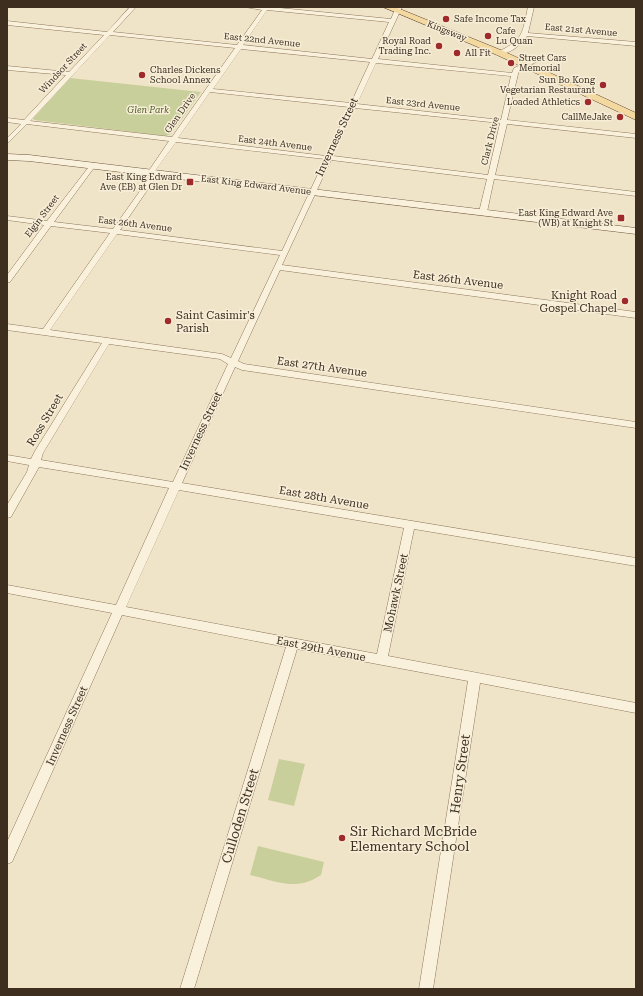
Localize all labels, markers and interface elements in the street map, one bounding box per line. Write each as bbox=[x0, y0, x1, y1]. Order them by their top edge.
marker: Safe Income Tax bbox=[441, 14, 451, 24]
place label: Safe Income Tax bbox=[454, 14, 527, 24]
street label: Kingsway bbox=[426, 19, 469, 44]
street label: East 21st Avenue bbox=[544, 22, 618, 38]
place label: Cafe Lu Quan bbox=[496, 26, 533, 46]
street label: East 22nd Avenue bbox=[223, 31, 301, 49]
marker: Cafe Lu Quan bbox=[483, 31, 493, 41]
place label: Royal Road Trading Inc. bbox=[378, 36, 431, 56]
street label: Windsor Street bbox=[37, 40, 89, 95]
marker: Royal Road Trading Inc. bbox=[434, 41, 444, 51]
marker: All Fit bbox=[452, 48, 462, 58]
place label: All Fit bbox=[465, 48, 492, 58]
place label: Street Cars Memorial bbox=[519, 53, 566, 73]
marker: Street Cars Memorial bbox=[506, 58, 516, 68]
place label: Charles Dickens School Annex bbox=[150, 65, 220, 85]
marker: Charles Dickens School Annex bbox=[137, 70, 147, 80]
place label: Sun Bo Kong Vegetarian Restaurant bbox=[500, 75, 596, 95]
marker: Sun Bo Kong Vegetarian Restaurant bbox=[598, 80, 608, 90]
street label: Glen Drive bbox=[163, 91, 197, 135]
street label: Inverness Street bbox=[313, 95, 361, 179]
street label: East 23rd Avenue bbox=[385, 95, 461, 113]
place label: Loaded Athletics bbox=[507, 97, 580, 107]
marker: Loaded Athletics bbox=[583, 97, 593, 107]
park label: Glen Park bbox=[127, 105, 169, 115]
place label: CallMeJake bbox=[561, 112, 612, 122]
marker: CallMeJake bbox=[615, 112, 625, 122]
street label: Clark Drive bbox=[479, 116, 501, 166]
street label: East 24th Avenue bbox=[237, 134, 313, 153]
place label: East King Edward Ave (EB) at Glen Dr bbox=[100, 172, 182, 192]
street label: East King Edward Avenue bbox=[200, 173, 312, 197]
marker: East King Edward Ave (EB) at Glen Dr bbox=[185, 177, 195, 187]
street label: Elgin Street bbox=[23, 192, 62, 239]
place label: East King Edward Ave (WB) at Knight St bbox=[518, 208, 614, 228]
marker: East King Edward Ave (WB) at Knight St bbox=[616, 213, 626, 223]
street label: East 26th Avenue bbox=[97, 215, 173, 234]
street label: East 26th Avenue bbox=[412, 268, 504, 292]
place label: Knight Road Gospel Chapel bbox=[540, 289, 618, 315]
marker: Knight Road Gospel Chapel bbox=[620, 296, 630, 306]
place label: Saint Casimir's Parish bbox=[176, 309, 255, 335]
marker: Saint Casimir's Parish bbox=[163, 316, 173, 326]
street label: East 27th Avenue bbox=[276, 354, 368, 380]
street label: Inverness Street bbox=[177, 389, 225, 473]
street label: Ross Street bbox=[24, 391, 66, 449]
street label: East 28th Avenue bbox=[278, 484, 370, 512]
street label: Mohawk Street bbox=[381, 552, 411, 634]
street label: East 29th Avenue bbox=[275, 634, 367, 664]
street label: Inverness Street bbox=[44, 684, 90, 768]
street label: Henry Street bbox=[447, 733, 473, 815]
street label: Culloden Street bbox=[219, 767, 262, 865]
place label: Sir Richard McBride Elementary School bbox=[350, 824, 477, 854]
marker: Sir Richard McBride Elementary School bbox=[337, 833, 347, 843]

